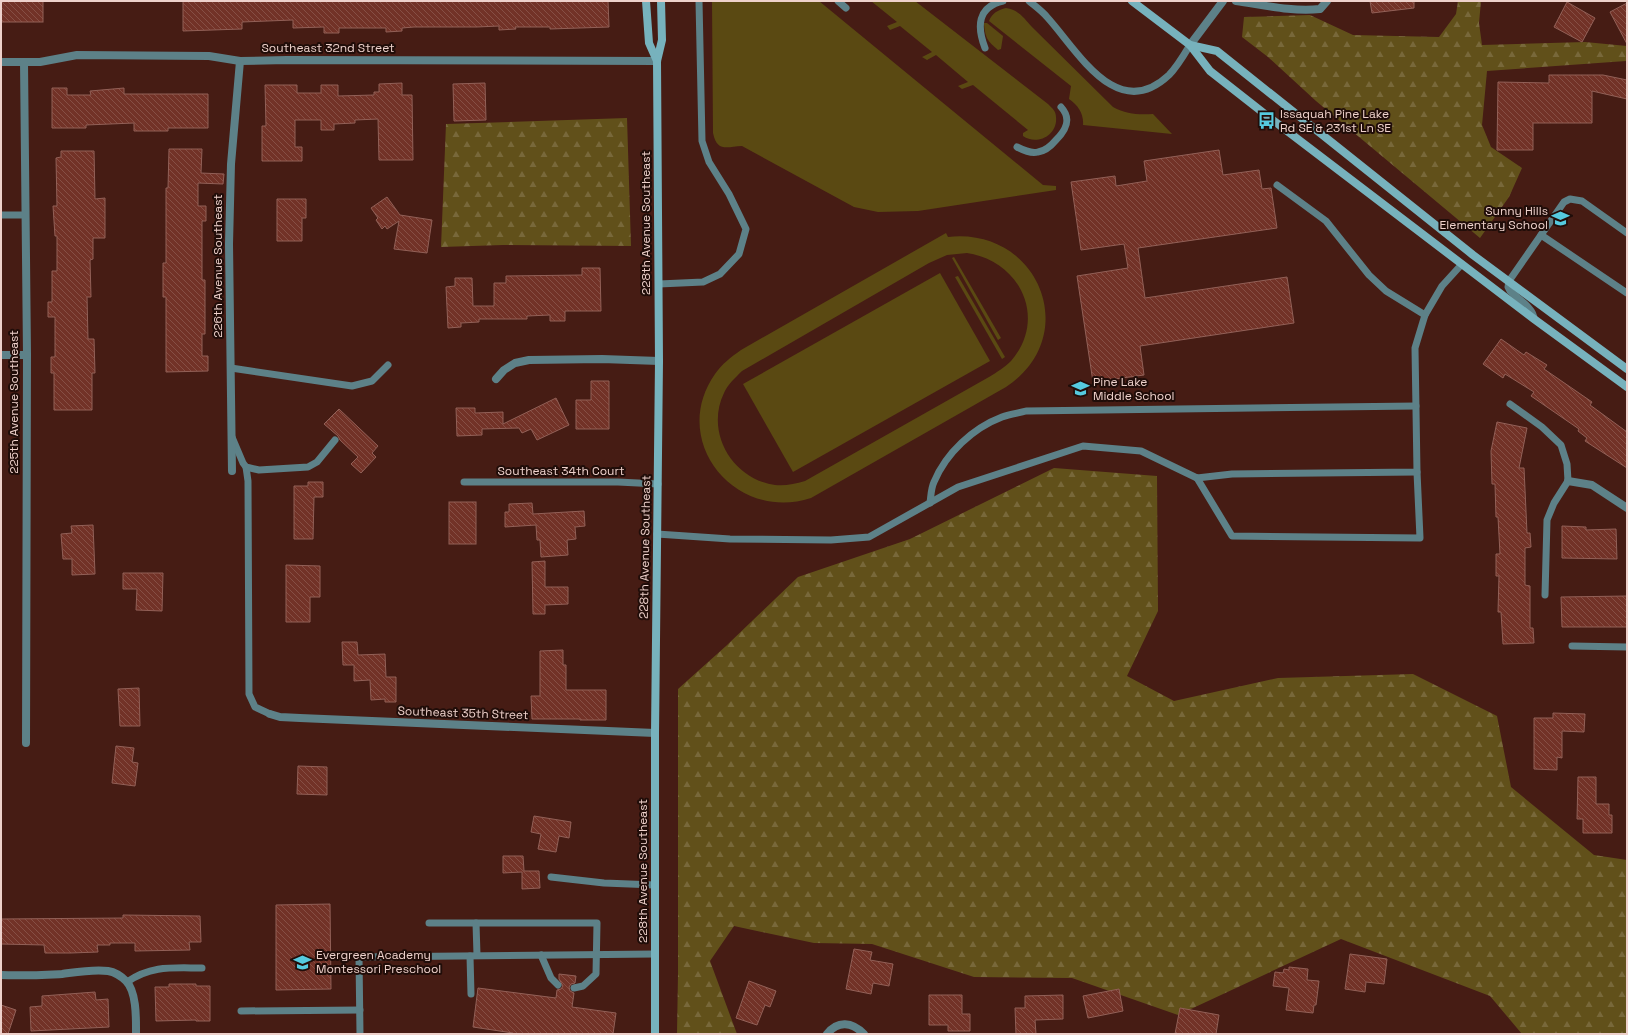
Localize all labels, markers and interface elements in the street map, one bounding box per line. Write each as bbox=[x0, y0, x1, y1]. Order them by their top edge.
street label: Southeast 32nd Street bbox=[261, 40, 395, 56]
place label: Issaquah Pine Lake Rd SE & 231st Ln SE bbox=[1280, 106, 1391, 136]
bus stop icon: Issaquah Pine Lake Rd SE & 231st Ln SE bbox=[1257, 111, 1277, 131]
street label: 228th Avenue Southeast bbox=[638, 151, 654, 295]
street label: 226th Avenue Southeast bbox=[210, 194, 226, 338]
place label: Sunny Hills Elementary School bbox=[1440, 203, 1548, 233]
school or university icon: Sunny Hills Elementary School bbox=[1551, 208, 1571, 228]
street label: 225th Avenue Southeast bbox=[6, 330, 22, 474]
place label: Pine Lake Middle School bbox=[1093, 374, 1175, 404]
school or university icon: Pine Lake Middle School bbox=[1070, 379, 1090, 399]
street label: Southeast 34th Court bbox=[498, 463, 624, 479]
street label: 228th Avenue Southeast bbox=[636, 475, 654, 619]
street label: Southeast 35th Street bbox=[397, 703, 529, 723]
street label: 228th Avenue Southeast bbox=[635, 799, 651, 943]
place label: Evergreen Academy Montessori Preschool bbox=[316, 947, 441, 977]
school or university icon: Evergreen Academy Montessori Preschool bbox=[293, 952, 313, 972]

